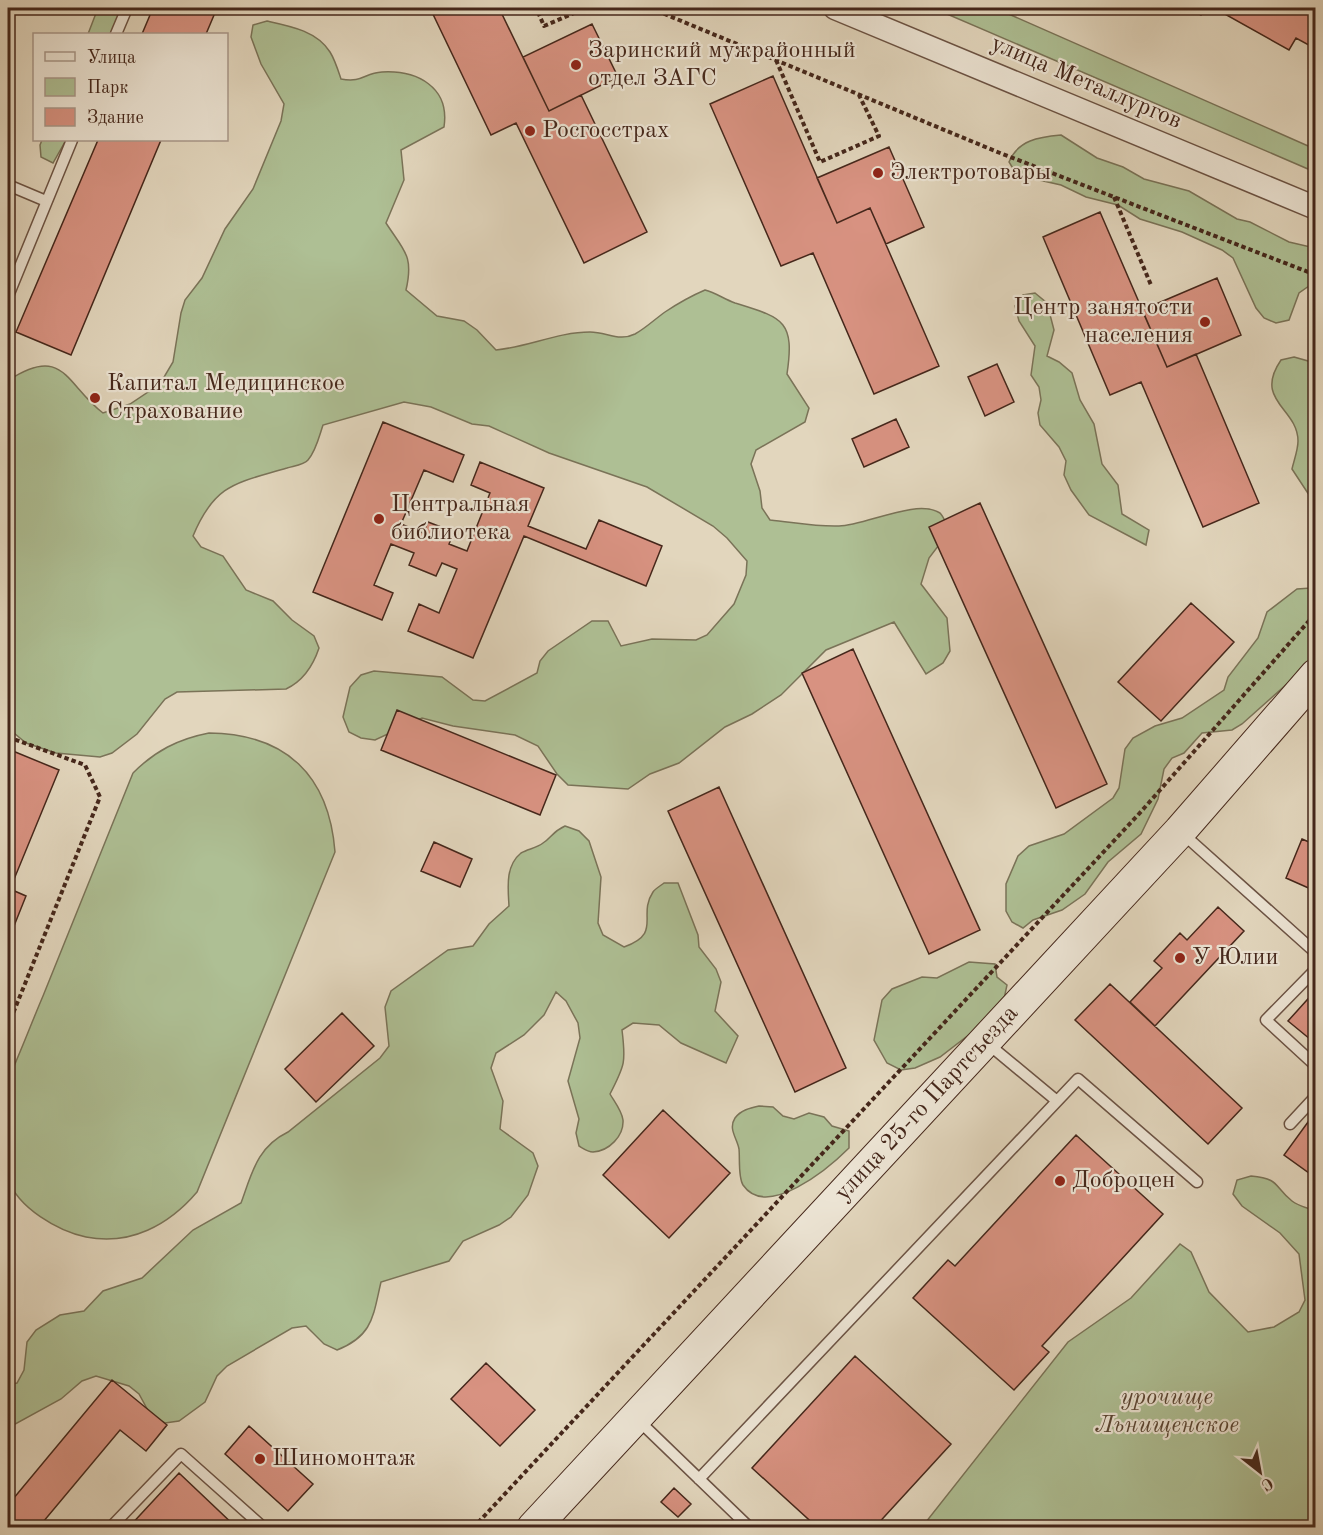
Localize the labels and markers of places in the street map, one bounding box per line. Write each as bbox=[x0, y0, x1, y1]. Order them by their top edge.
place label: Заринский мужрайонный отдел ЗАГС bbox=[588, 39, 856, 91]
marker: Заринский мужрайонный отдел ЗАГС bbox=[569, 58, 583, 72]
place label: Росгосстрах bbox=[542, 119, 670, 143]
marker: Росгосстрах bbox=[523, 124, 537, 138]
place label: Электротовары bbox=[890, 161, 1051, 185]
marker: Электротовары bbox=[871, 166, 885, 180]
place label: Центр занятости населения bbox=[1013, 296, 1193, 348]
marker: Центр занятости населения bbox=[1198, 315, 1212, 329]
place label: Капитал Медицинское Страхование bbox=[107, 372, 345, 424]
marker: Капитал Медицинское Страхование bbox=[88, 391, 102, 405]
place label: Центральная библиотека bbox=[391, 493, 530, 545]
marker: Центральная библиотека bbox=[372, 512, 386, 526]
place label: У Юлии bbox=[1192, 946, 1278, 970]
marker: У Юлии bbox=[1173, 951, 1187, 965]
place label: Доброцен bbox=[1072, 1169, 1175, 1193]
marker: Доброцен bbox=[1053, 1174, 1067, 1188]
place label: Шиномонтаж bbox=[272, 1447, 416, 1471]
marker: Шиномонтаж bbox=[253, 1452, 267, 1466]

